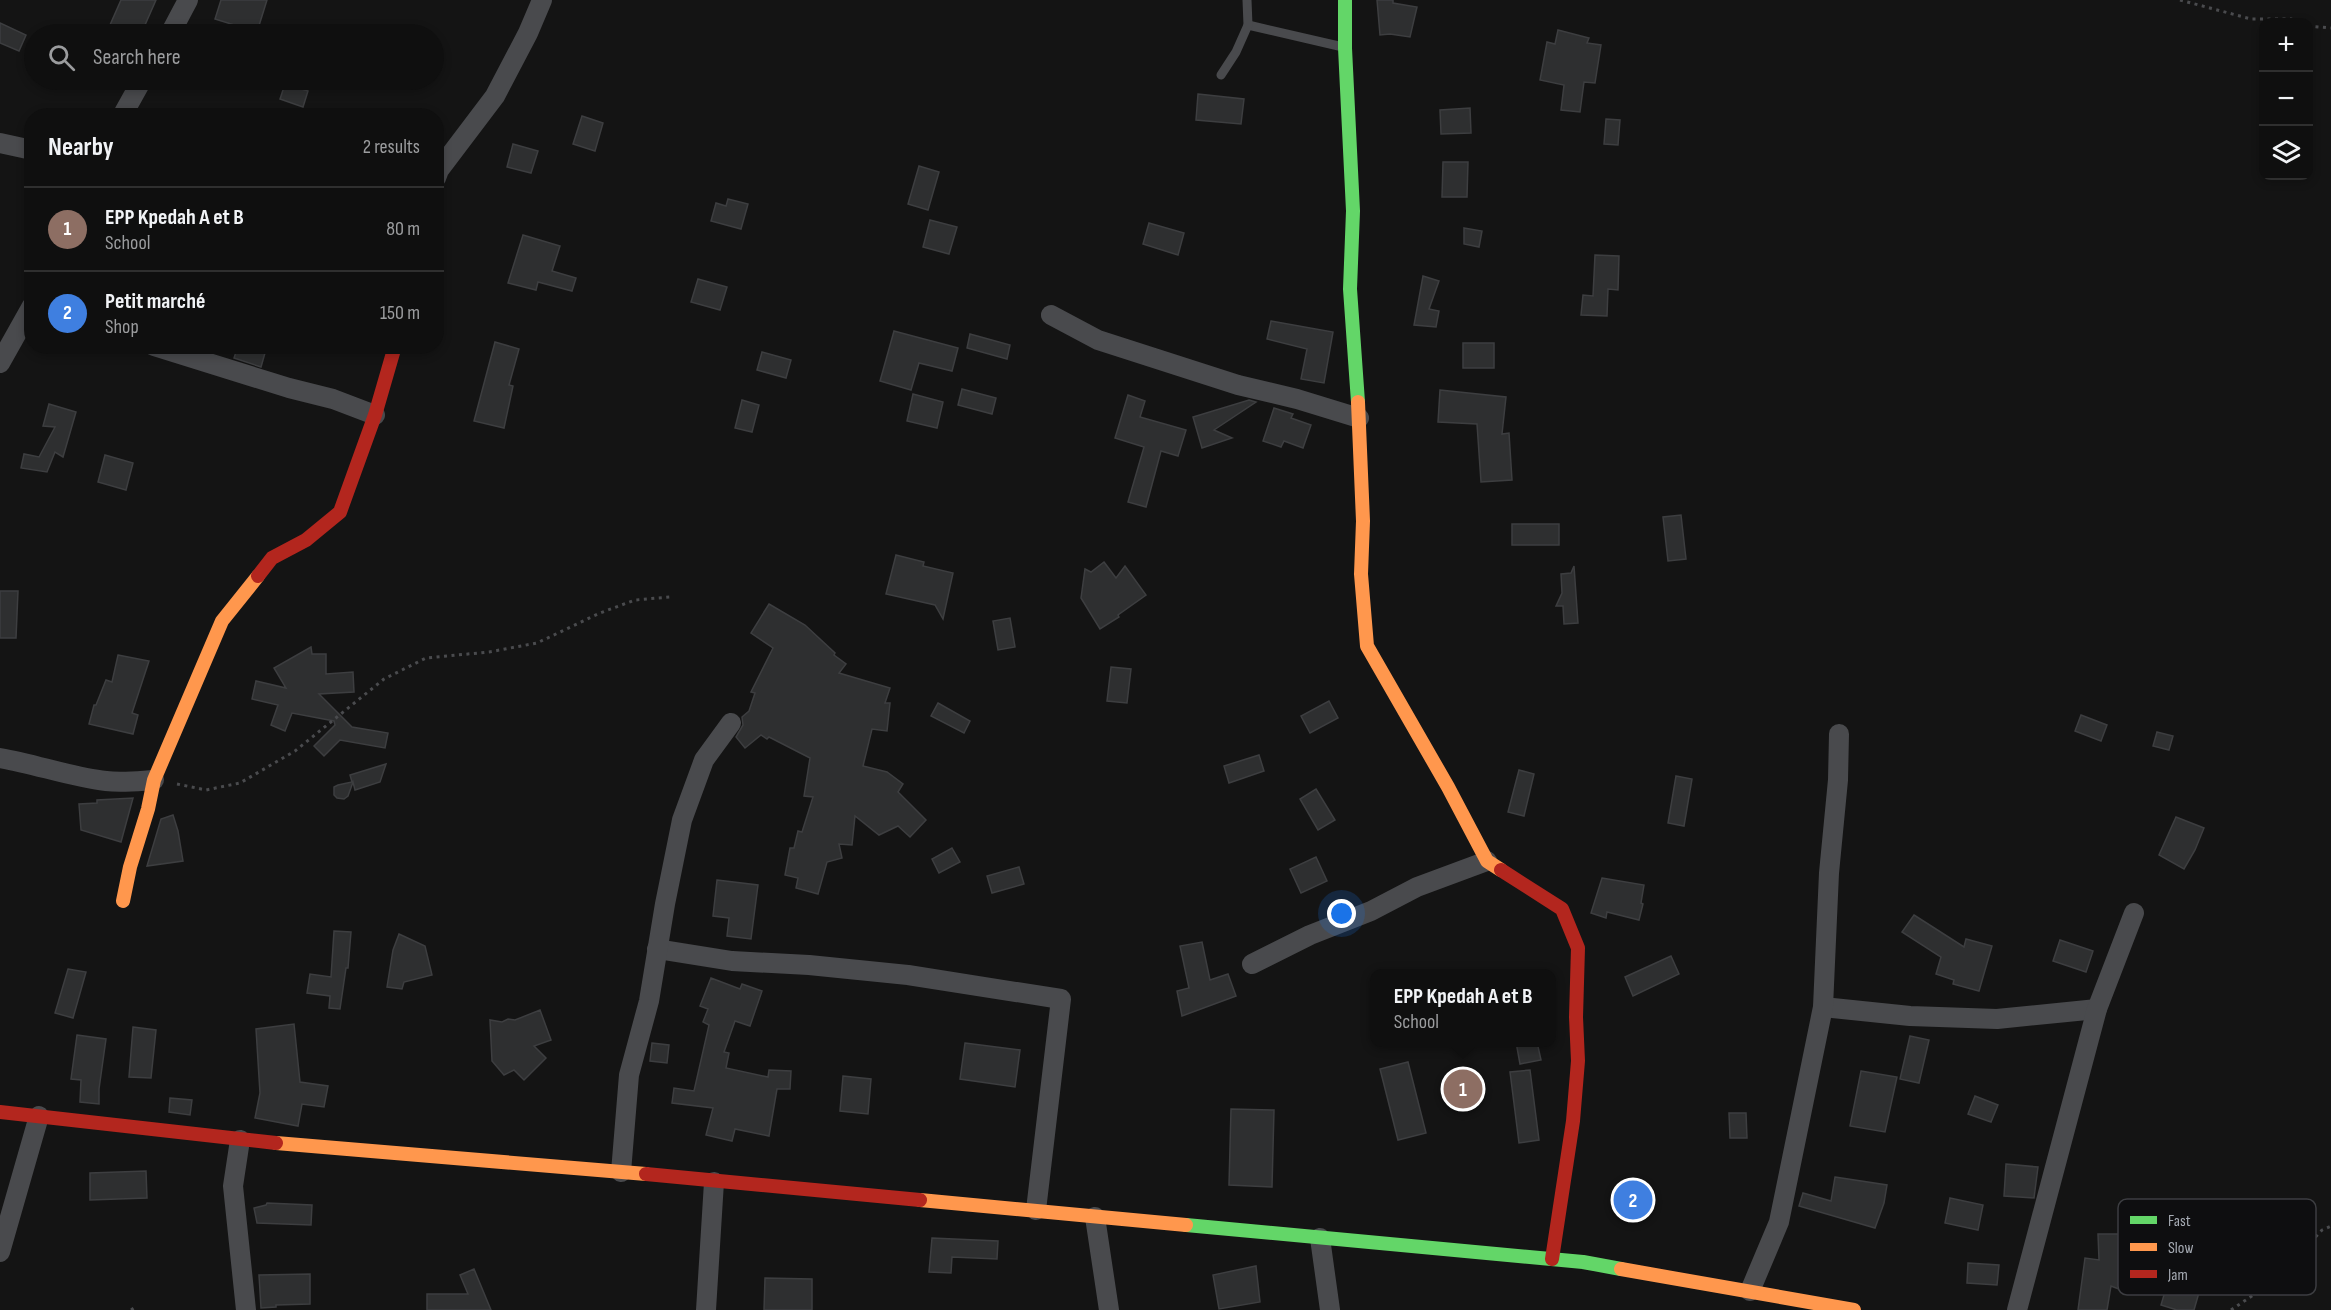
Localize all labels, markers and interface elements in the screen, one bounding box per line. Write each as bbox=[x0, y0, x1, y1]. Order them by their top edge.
map controls bbox=[2259, 18, 2313, 180]
button: + bbox=[2259, 18, 2313, 72]
search box bbox=[24, 24, 444, 90]
icon: search bbox=[45, 41, 78, 74]
text: Search here bbox=[93, 44, 180, 71]
button: − bbox=[2259, 72, 2313, 126]
button: layers bbox=[2259, 126, 2313, 180]
text: Nearby bbox=[48, 132, 114, 163]
text: 2 results bbox=[363, 135, 420, 159]
text: EPP Kpedah A et B bbox=[105, 204, 244, 231]
text: 1 bbox=[64, 217, 71, 241]
text: 80 m bbox=[386, 217, 420, 241]
text: School bbox=[105, 231, 150, 255]
text: Petit marché bbox=[105, 288, 205, 315]
text: 2 bbox=[63, 301, 72, 325]
text: 150 m bbox=[380, 301, 420, 325]
text: Shop bbox=[105, 315, 139, 339]
your location bbox=[1327, 899, 1356, 928]
popup bbox=[1370, 969, 1556, 1047]
text: EPP Kpedah A et B bbox=[1394, 983, 1532, 1010]
text: School bbox=[1394, 1010, 1439, 1034]
pin: 1 bbox=[1444, 1066, 1482, 1112]
pin: 2 bbox=[1614, 1178, 1652, 1222]
legend bbox=[2118, 1199, 2316, 1295]
text: Fast bbox=[2168, 1212, 2191, 1231]
text: Slow bbox=[2168, 1239, 2193, 1258]
text: Jam bbox=[2167, 1266, 2188, 1285]

